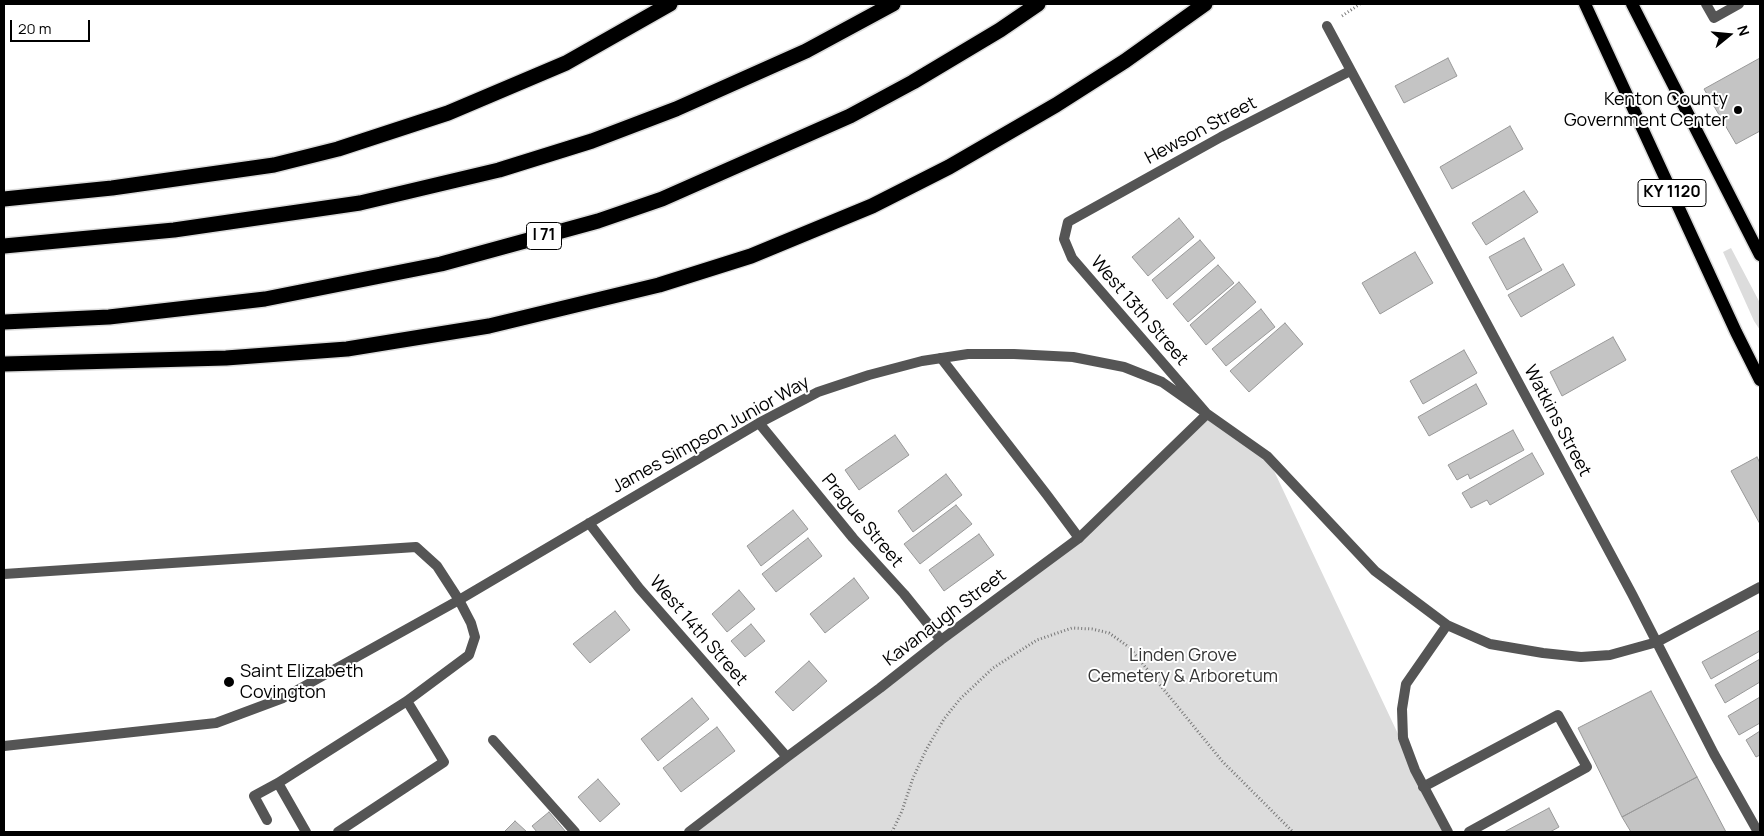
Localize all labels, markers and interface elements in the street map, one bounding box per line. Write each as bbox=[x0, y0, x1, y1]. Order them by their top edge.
scale bar bbox=[12, 10, 92, 42]
north arrow bbox=[1704, 10, 1754, 60]
text: 20 m bbox=[18, 18, 51, 39]
text: N bbox=[1733, 23, 1754, 38]
place label: Kenton County Government Center bbox=[1564, 89, 1728, 132]
street label: Hewson Street bbox=[1142, 93, 1260, 169]
marker: Kenton County Government Center bbox=[1732, 104, 1744, 116]
road number: KY 1120 bbox=[1638, 180, 1706, 207]
road number: I 71 bbox=[526, 222, 562, 250]
street label: West 13th Street bbox=[1086, 252, 1192, 370]
street label: Watkins Street bbox=[1519, 362, 1595, 480]
street label: James Simpson Junior Way bbox=[609, 372, 813, 498]
street label: Prague Street bbox=[817, 470, 907, 572]
street label: Kavanaugh Street bbox=[879, 565, 1011, 671]
street label: West 14th Street bbox=[644, 572, 752, 690]
park label: Linden Grove Cemetery & Arboretum bbox=[1088, 645, 1278, 688]
place label: Saint Elizabeth Covington bbox=[240, 661, 364, 704]
marker: Saint Elizabeth Covington bbox=[222, 675, 236, 689]

